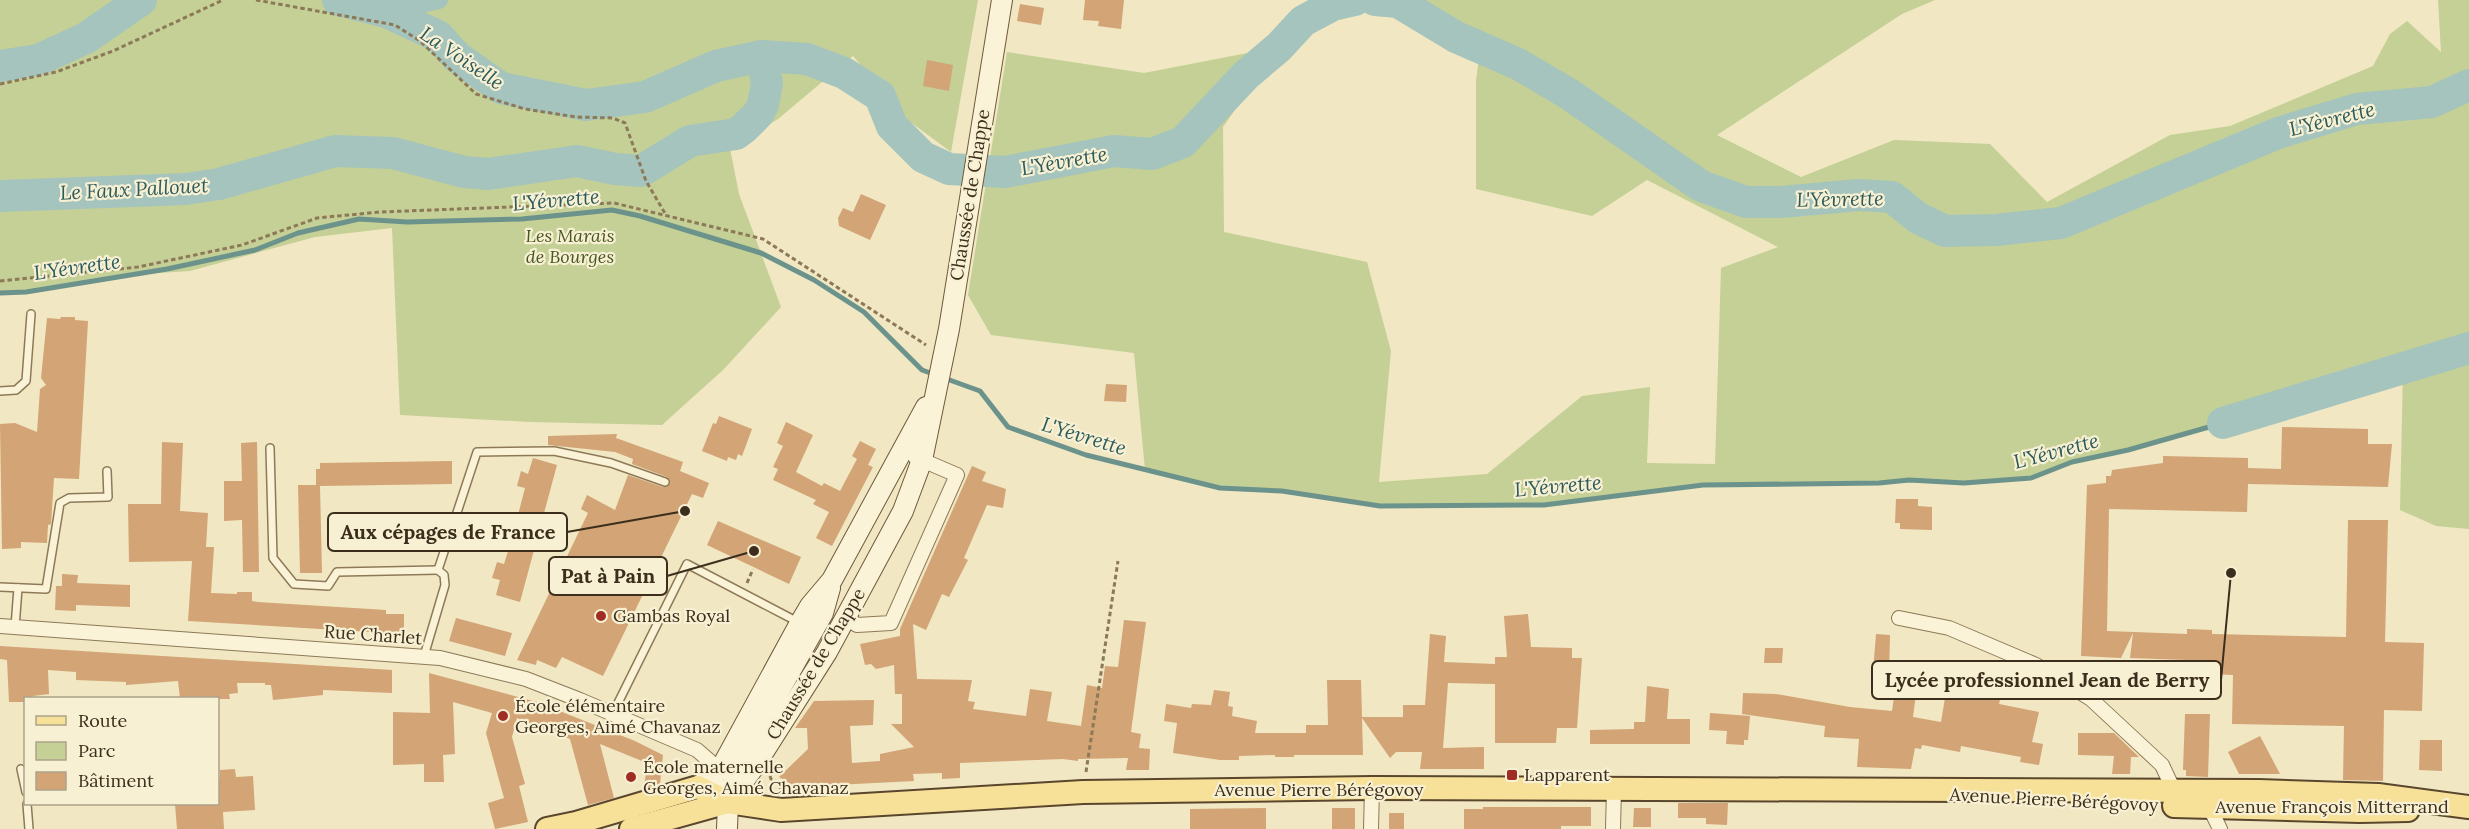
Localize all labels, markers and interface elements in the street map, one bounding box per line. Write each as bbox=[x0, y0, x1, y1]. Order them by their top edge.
water label: La Voiselle bbox=[416, 20, 509, 95]
water label: L'Yèvrette bbox=[2286, 96, 2377, 141]
street label: Chaussée de Chappe bbox=[945, 107, 994, 282]
water label: L'Yèvrette bbox=[1019, 141, 1109, 180]
water label: Le Faux Pallouet bbox=[59, 172, 209, 205]
water label: L'Yévrette bbox=[511, 183, 601, 216]
water label: L'Yèvrette bbox=[1796, 185, 1884, 212]
park label: Les Marais de Bourges bbox=[526, 224, 614, 268]
water label: L'Yévrette bbox=[32, 248, 122, 285]
water label: L'Yévrette bbox=[1039, 411, 1130, 460]
water label: L'Yévrette bbox=[2010, 427, 2101, 474]
water label: L'Yévrette bbox=[1513, 469, 1603, 502]
callout: Aux cépages de France bbox=[328, 513, 567, 551]
text: Aux cépages de France bbox=[341, 519, 556, 544]
callout: Pat à Pain bbox=[549, 557, 667, 595]
text: Pat à Pain bbox=[561, 563, 656, 588]
street label: Chaussée de Chappe bbox=[761, 583, 870, 744]
place label: Gambas Royal bbox=[613, 604, 730, 627]
marker: Gambas Royal bbox=[594, 609, 608, 623]
street label: Rue Charlet bbox=[323, 620, 423, 649]
callout: Lycée professionnel Jean de Berry bbox=[1872, 661, 2221, 699]
text: Lycée professionnel Jean de Berry bbox=[1884, 667, 2210, 692]
place label: École élémentaire Georges, Aimé Chavanaz bbox=[515, 694, 721, 738]
legend bbox=[24, 697, 219, 805]
text: Route bbox=[78, 709, 127, 732]
marker: École élémentaire Georges, Aimé Chavanaz bbox=[496, 709, 510, 723]
text: Parc bbox=[78, 739, 115, 762]
place label: École maternelle Georges, Aimé Chavanaz bbox=[643, 755, 849, 799]
place label: Lapparent bbox=[1524, 763, 1610, 786]
marker: Lapparent bbox=[1505, 768, 1519, 782]
text: Bâtiment bbox=[78, 769, 154, 792]
marker: École maternelle Georges, Aimé Chavanaz bbox=[624, 770, 638, 784]
street label: Avenue Pierre Bérégovoy bbox=[1213, 778, 1424, 801]
street label: Avenue Pierre Bérégovoy bbox=[1948, 782, 2160, 816]
street label: Avenue François Mitterrand bbox=[2214, 795, 2449, 818]

